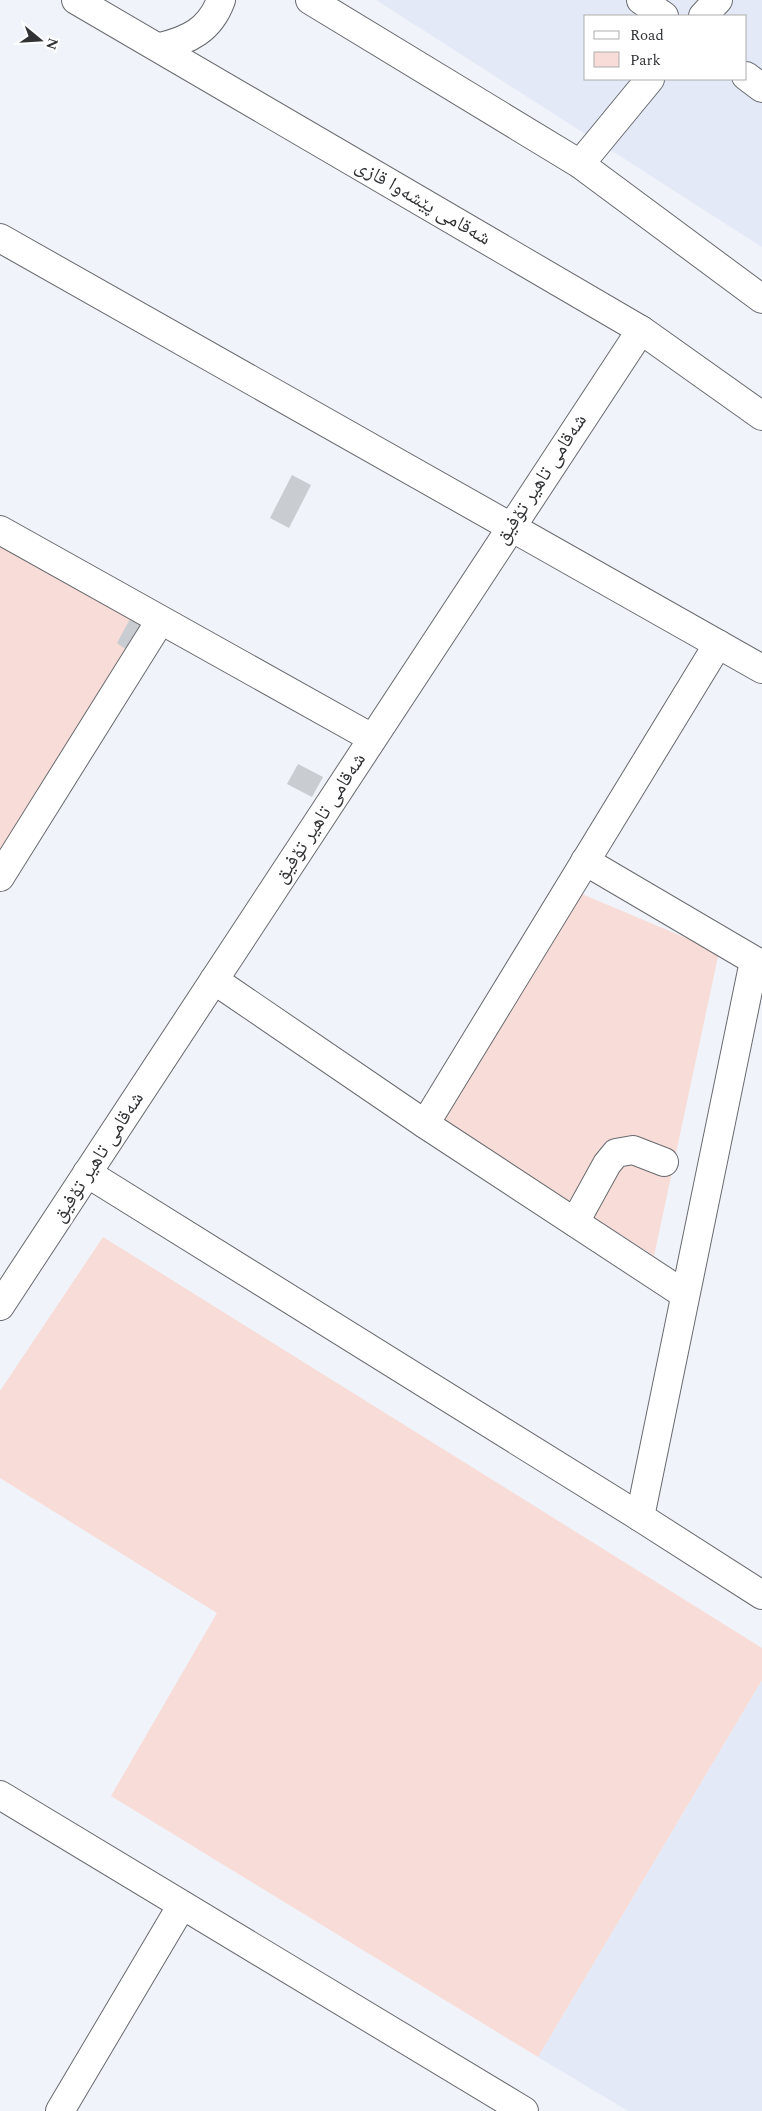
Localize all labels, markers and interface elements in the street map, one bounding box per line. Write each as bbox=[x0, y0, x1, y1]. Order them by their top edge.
north arrow bbox=[15, 15, 65, 65]
legend bbox=[584, 15, 747, 80]
text: Road bbox=[630, 24, 664, 47]
text: N bbox=[40, 35, 64, 53]
text: Park bbox=[630, 49, 661, 72]
street label: شەقامی پێشەوا قازی bbox=[349, 151, 497, 253]
street label: شەقامی تاهیر تۆفیق bbox=[487, 408, 595, 550]
street label: شەقامی تاهیر تۆفیق bbox=[266, 747, 374, 889]
street label: شەقامی تاهیر تۆفیق bbox=[44, 1086, 152, 1228]

